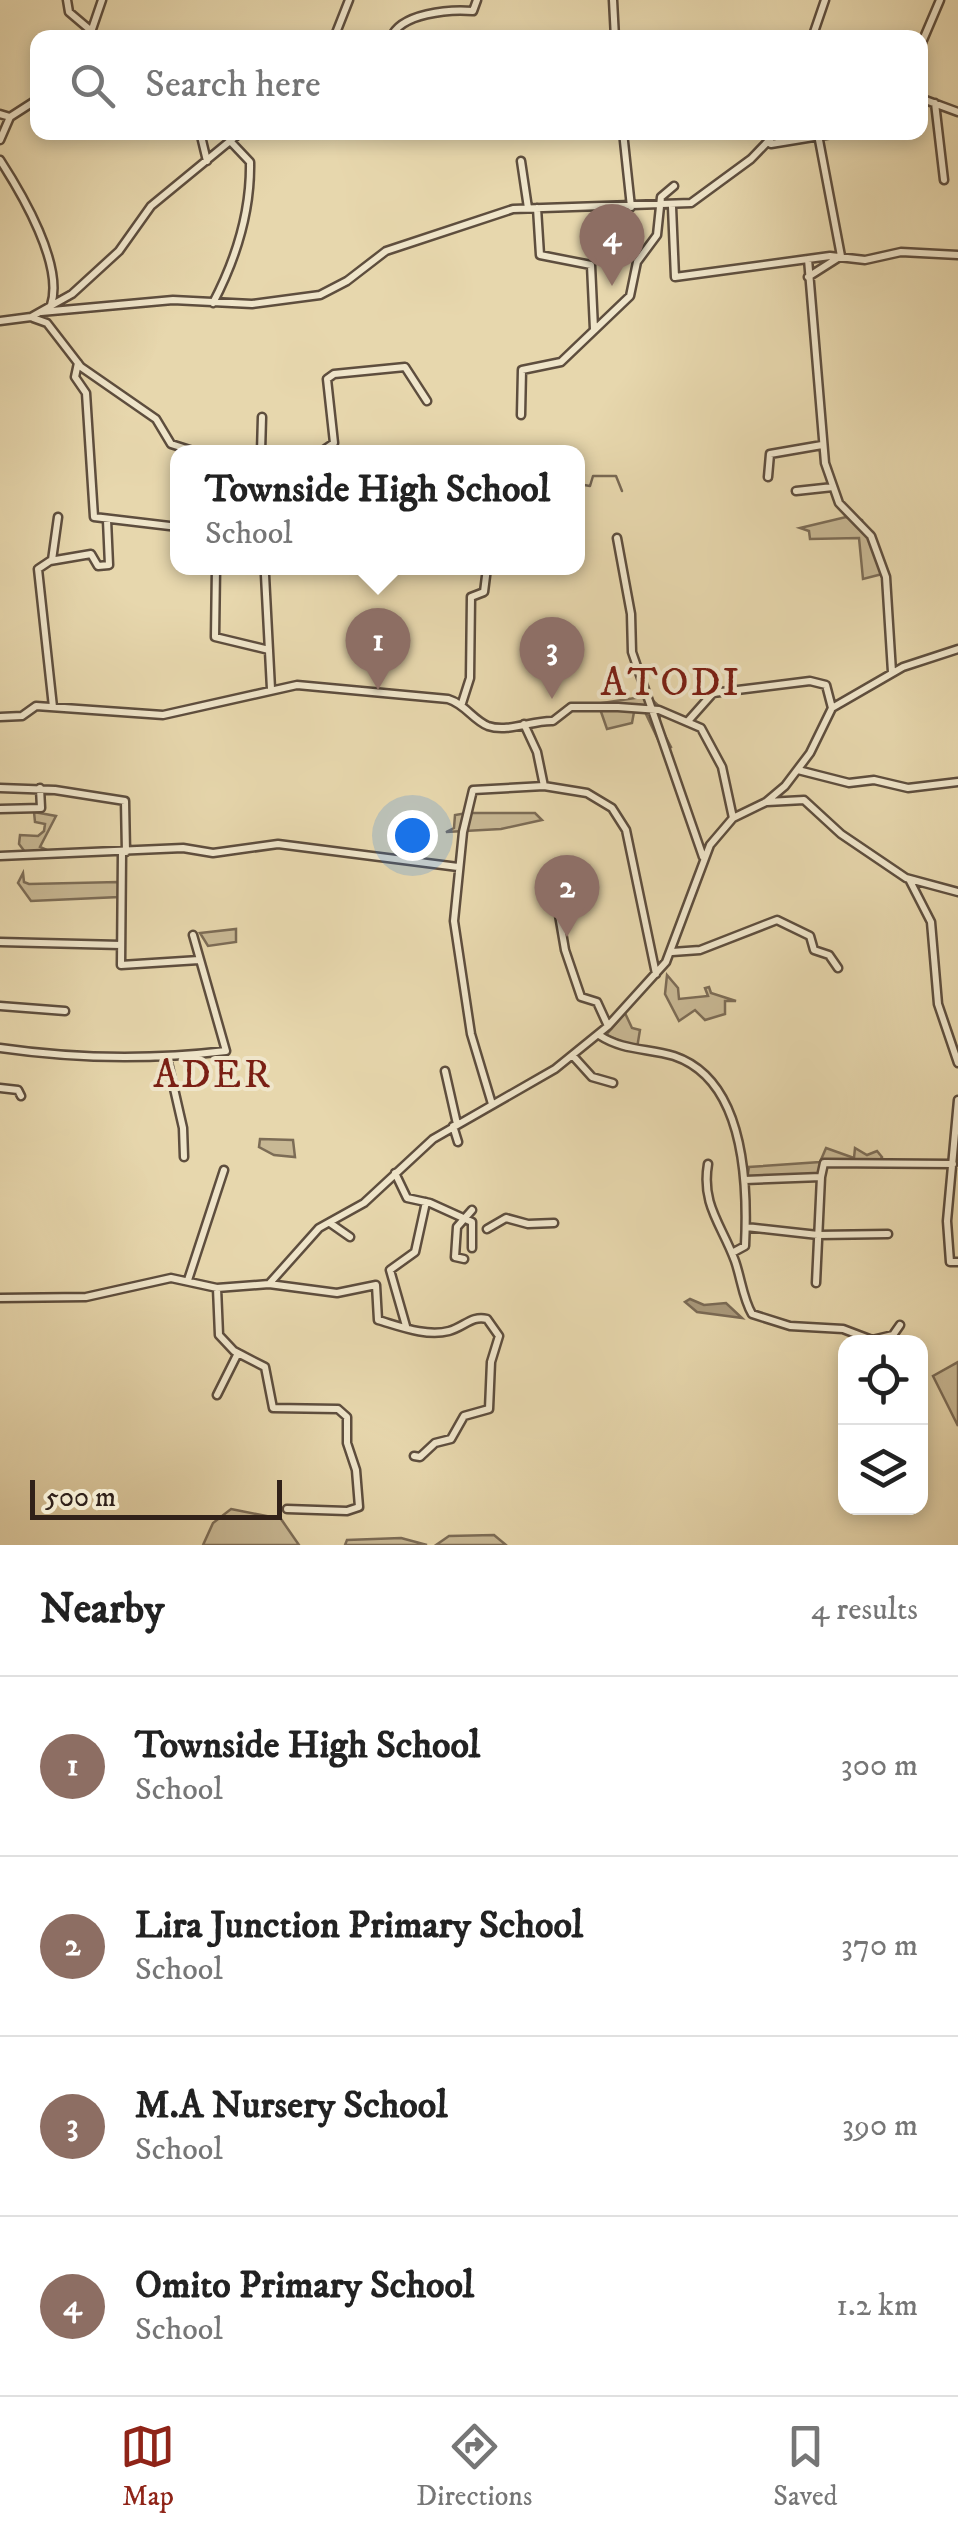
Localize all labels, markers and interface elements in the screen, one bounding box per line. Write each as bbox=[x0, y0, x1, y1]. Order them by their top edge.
search box bbox=[30, 30, 928, 140]
icon: search bbox=[65, 58, 120, 113]
text: Search here bbox=[145, 61, 321, 109]
pin: 4 bbox=[580, 204, 644, 286]
popup bbox=[170, 445, 585, 575]
text: Townside High School bbox=[205, 466, 550, 514]
text: School bbox=[205, 514, 293, 554]
pin: 1 bbox=[346, 608, 410, 690]
pin: 3 bbox=[520, 616, 584, 699]
district label: ATODI bbox=[601, 659, 741, 709]
your location bbox=[387, 810, 438, 861]
pin: 2 bbox=[534, 854, 600, 937]
district label: ADER bbox=[153, 1051, 273, 1101]
map controls bbox=[838, 1335, 928, 1515]
button: locate bbox=[838, 1335, 928, 1425]
button: layers bbox=[838, 1425, 928, 1515]
scale bar bbox=[30, 1475, 282, 1520]
text: 500 m bbox=[45, 1480, 116, 1515]
text: Nearby bbox=[40, 1584, 164, 1636]
text: 4 results bbox=[811, 1590, 918, 1630]
text: Townside High School bbox=[135, 1722, 480, 1770]
text: 1 bbox=[67, 1746, 78, 1786]
text: 300 m bbox=[841, 1746, 918, 1786]
text: School bbox=[135, 1770, 223, 1810]
text: Lira Junction Primary School bbox=[135, 1902, 583, 1950]
text: 2 bbox=[65, 1926, 80, 1966]
text: 370 m bbox=[841, 1926, 918, 1966]
text: School bbox=[135, 1950, 223, 1990]
text: M.A Nursery School bbox=[135, 2082, 448, 2130]
text: 3 bbox=[67, 2106, 78, 2146]
text: 390 m bbox=[842, 2106, 918, 2146]
text: School bbox=[135, 2130, 223, 2170]
text: Omito Primary School bbox=[135, 2262, 474, 2310]
text: 4 bbox=[63, 2286, 82, 2326]
text: 1.2 km bbox=[836, 2286, 918, 2326]
text: School bbox=[135, 2310, 223, 2350]
tab: Map bbox=[120, 2419, 175, 2514]
tab: Directions bbox=[416, 2419, 532, 2514]
tab: Saved bbox=[773, 2419, 838, 2514]

